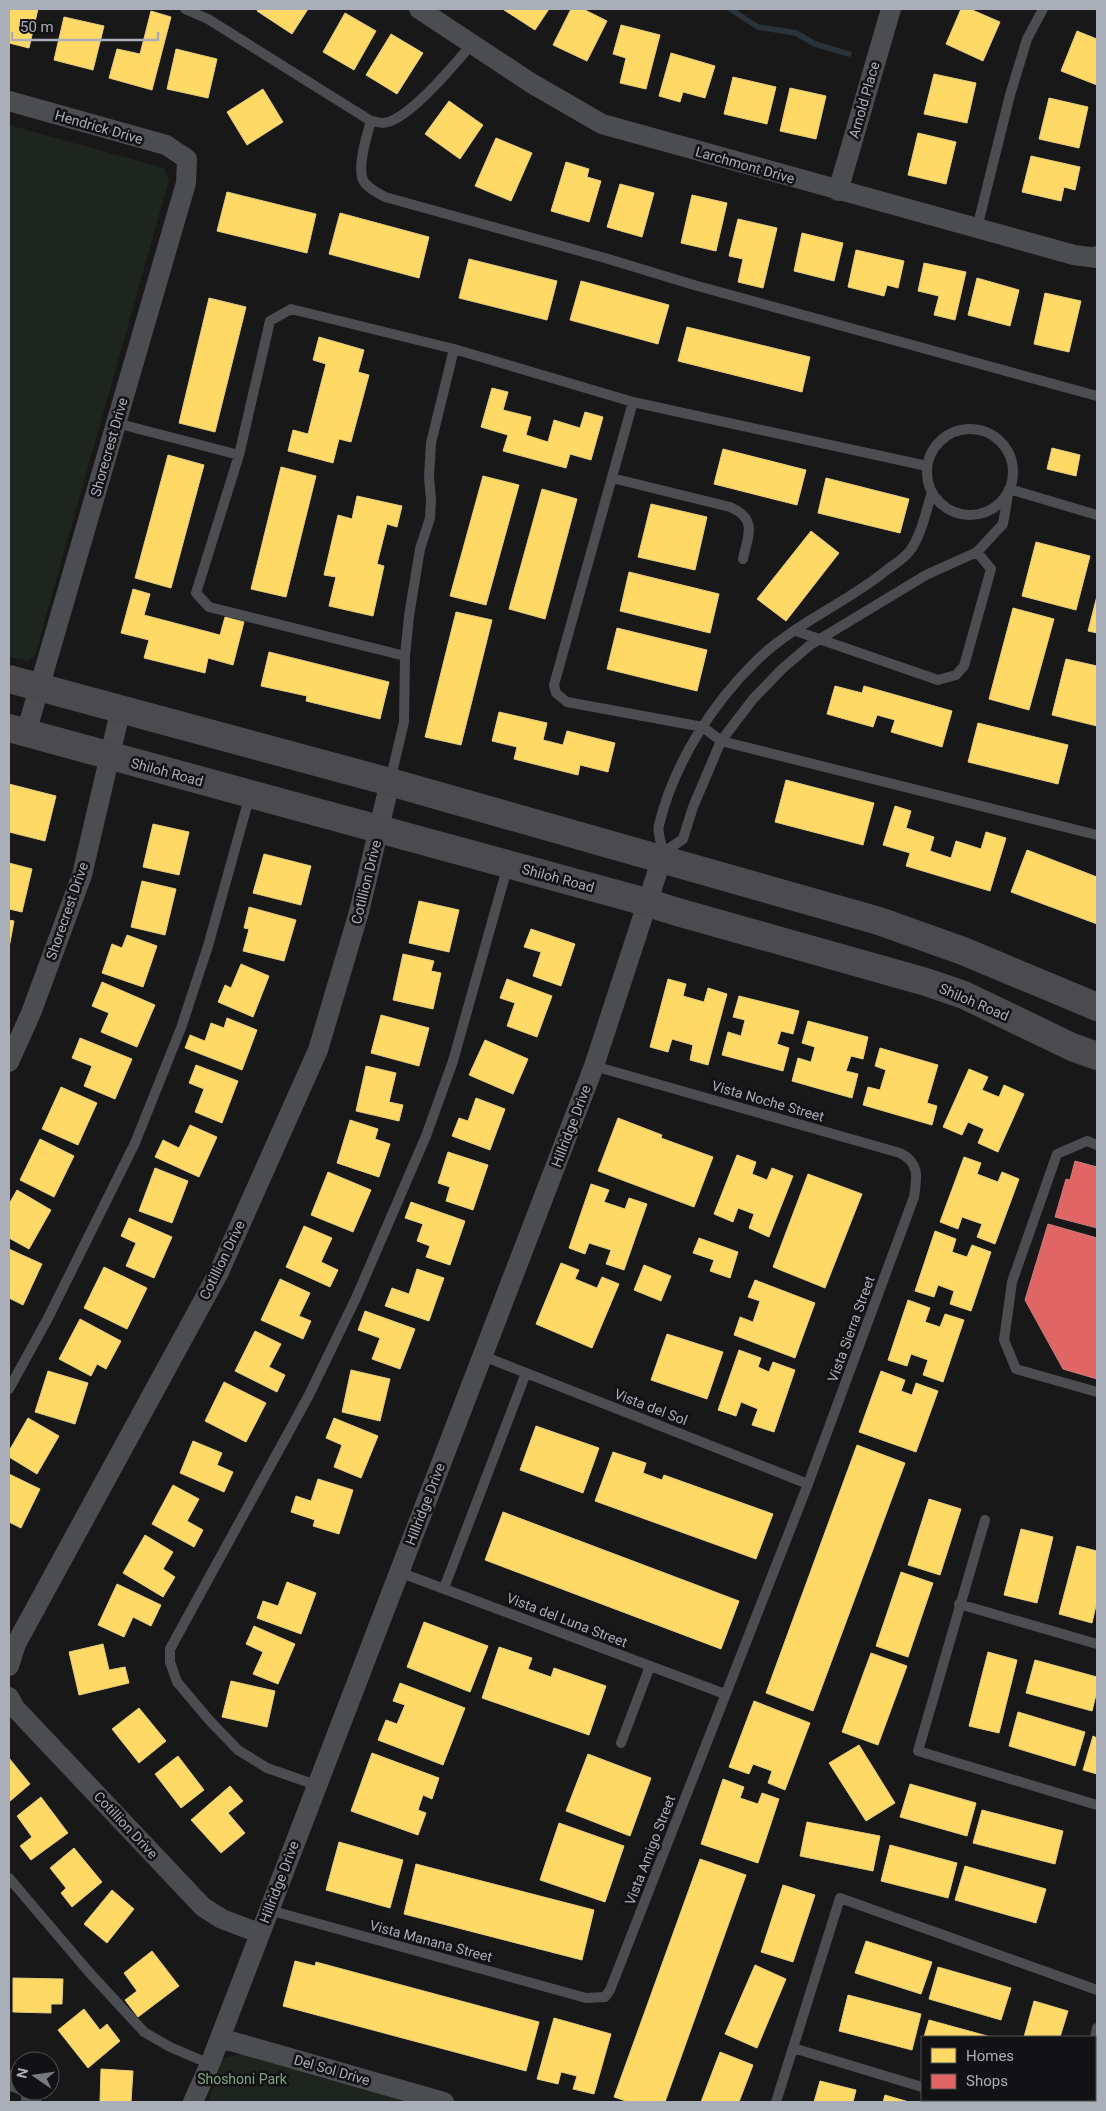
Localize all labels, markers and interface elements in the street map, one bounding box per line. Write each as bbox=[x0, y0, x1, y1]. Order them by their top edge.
scale bar bbox=[12, 10, 159, 42]
text: 50 m bbox=[20, 18, 54, 36]
street label: Arnold Place bbox=[845, 60, 883, 140]
street label: Hendrick Drive bbox=[53, 107, 145, 147]
street label: Larchmont Drive bbox=[694, 143, 796, 187]
street label: Shorecrest Drive bbox=[87, 396, 131, 498]
street label: Shiloh Road bbox=[129, 755, 205, 789]
street label: Cotillion Drive bbox=[348, 838, 384, 926]
street label: Shorecrest Drive bbox=[43, 860, 91, 962]
street label: Shiloh Road bbox=[520, 861, 596, 895]
street label: Shiloh Road bbox=[937, 980, 1011, 1024]
street label: Vista Noche Street bbox=[710, 1077, 826, 1125]
street label: Hillridge Drive bbox=[548, 1083, 594, 1169]
street label: Cotillion Drive bbox=[196, 1218, 248, 1302]
street label: Vista Sierra Street bbox=[824, 1273, 878, 1384]
street label: Vista del Sol bbox=[612, 1386, 690, 1428]
street label: Hillridge Drive bbox=[402, 1461, 448, 1547]
street label: Vista del Luna Street bbox=[504, 1590, 630, 1651]
street label: Cotillion Drive bbox=[91, 1788, 161, 1862]
street label: Vista Amigo Street bbox=[622, 1792, 678, 1907]
street label: Hillridge Drive bbox=[256, 1839, 302, 1925]
street label: Vista Manana Street bbox=[368, 1917, 494, 1965]
legend bbox=[921, 2036, 1096, 2101]
text: Homes bbox=[966, 2047, 1014, 2065]
north arrow bbox=[10, 2051, 60, 2101]
street label: Del Sol Drive bbox=[292, 2052, 372, 2088]
text: N bbox=[13, 2066, 31, 2080]
park label: Shoshoni Park bbox=[197, 2071, 288, 2087]
text: Shops bbox=[966, 2072, 1008, 2090]

